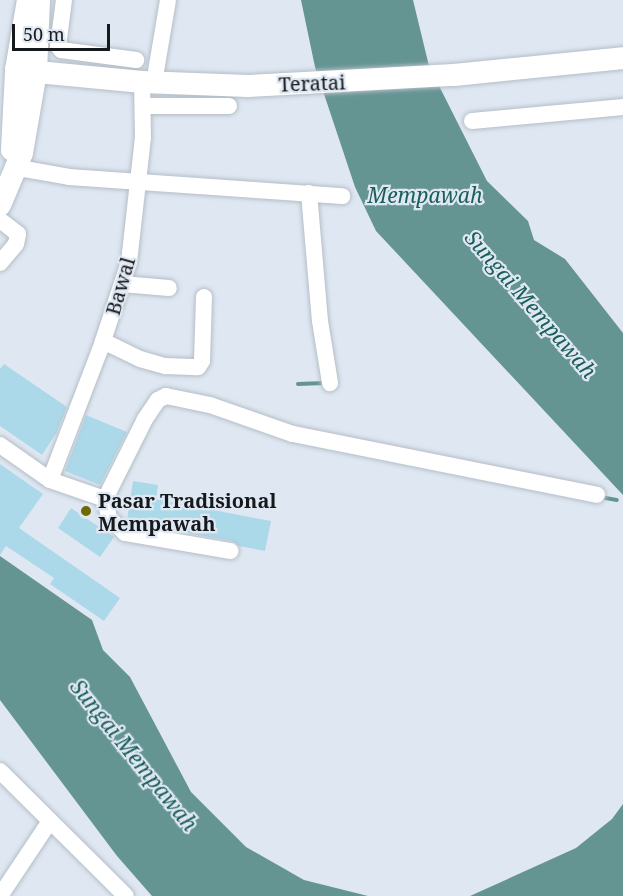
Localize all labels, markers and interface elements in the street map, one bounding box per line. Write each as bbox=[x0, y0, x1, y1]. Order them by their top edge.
scale bar bbox=[15, 12, 112, 50]
text: 50 m bbox=[23, 22, 65, 46]
street label: Teratai bbox=[278, 70, 346, 96]
water label: Mempawah bbox=[367, 182, 483, 208]
water label: Sungai Mempawah bbox=[460, 225, 602, 383]
street label: Bawal bbox=[100, 254, 140, 318]
place label: Pasar Tradisional Mempawah bbox=[98, 488, 276, 535]
marker: Pasar Tradisional Mempawah bbox=[79, 504, 93, 518]
water label: Sungai Mempawah bbox=[65, 674, 203, 836]

